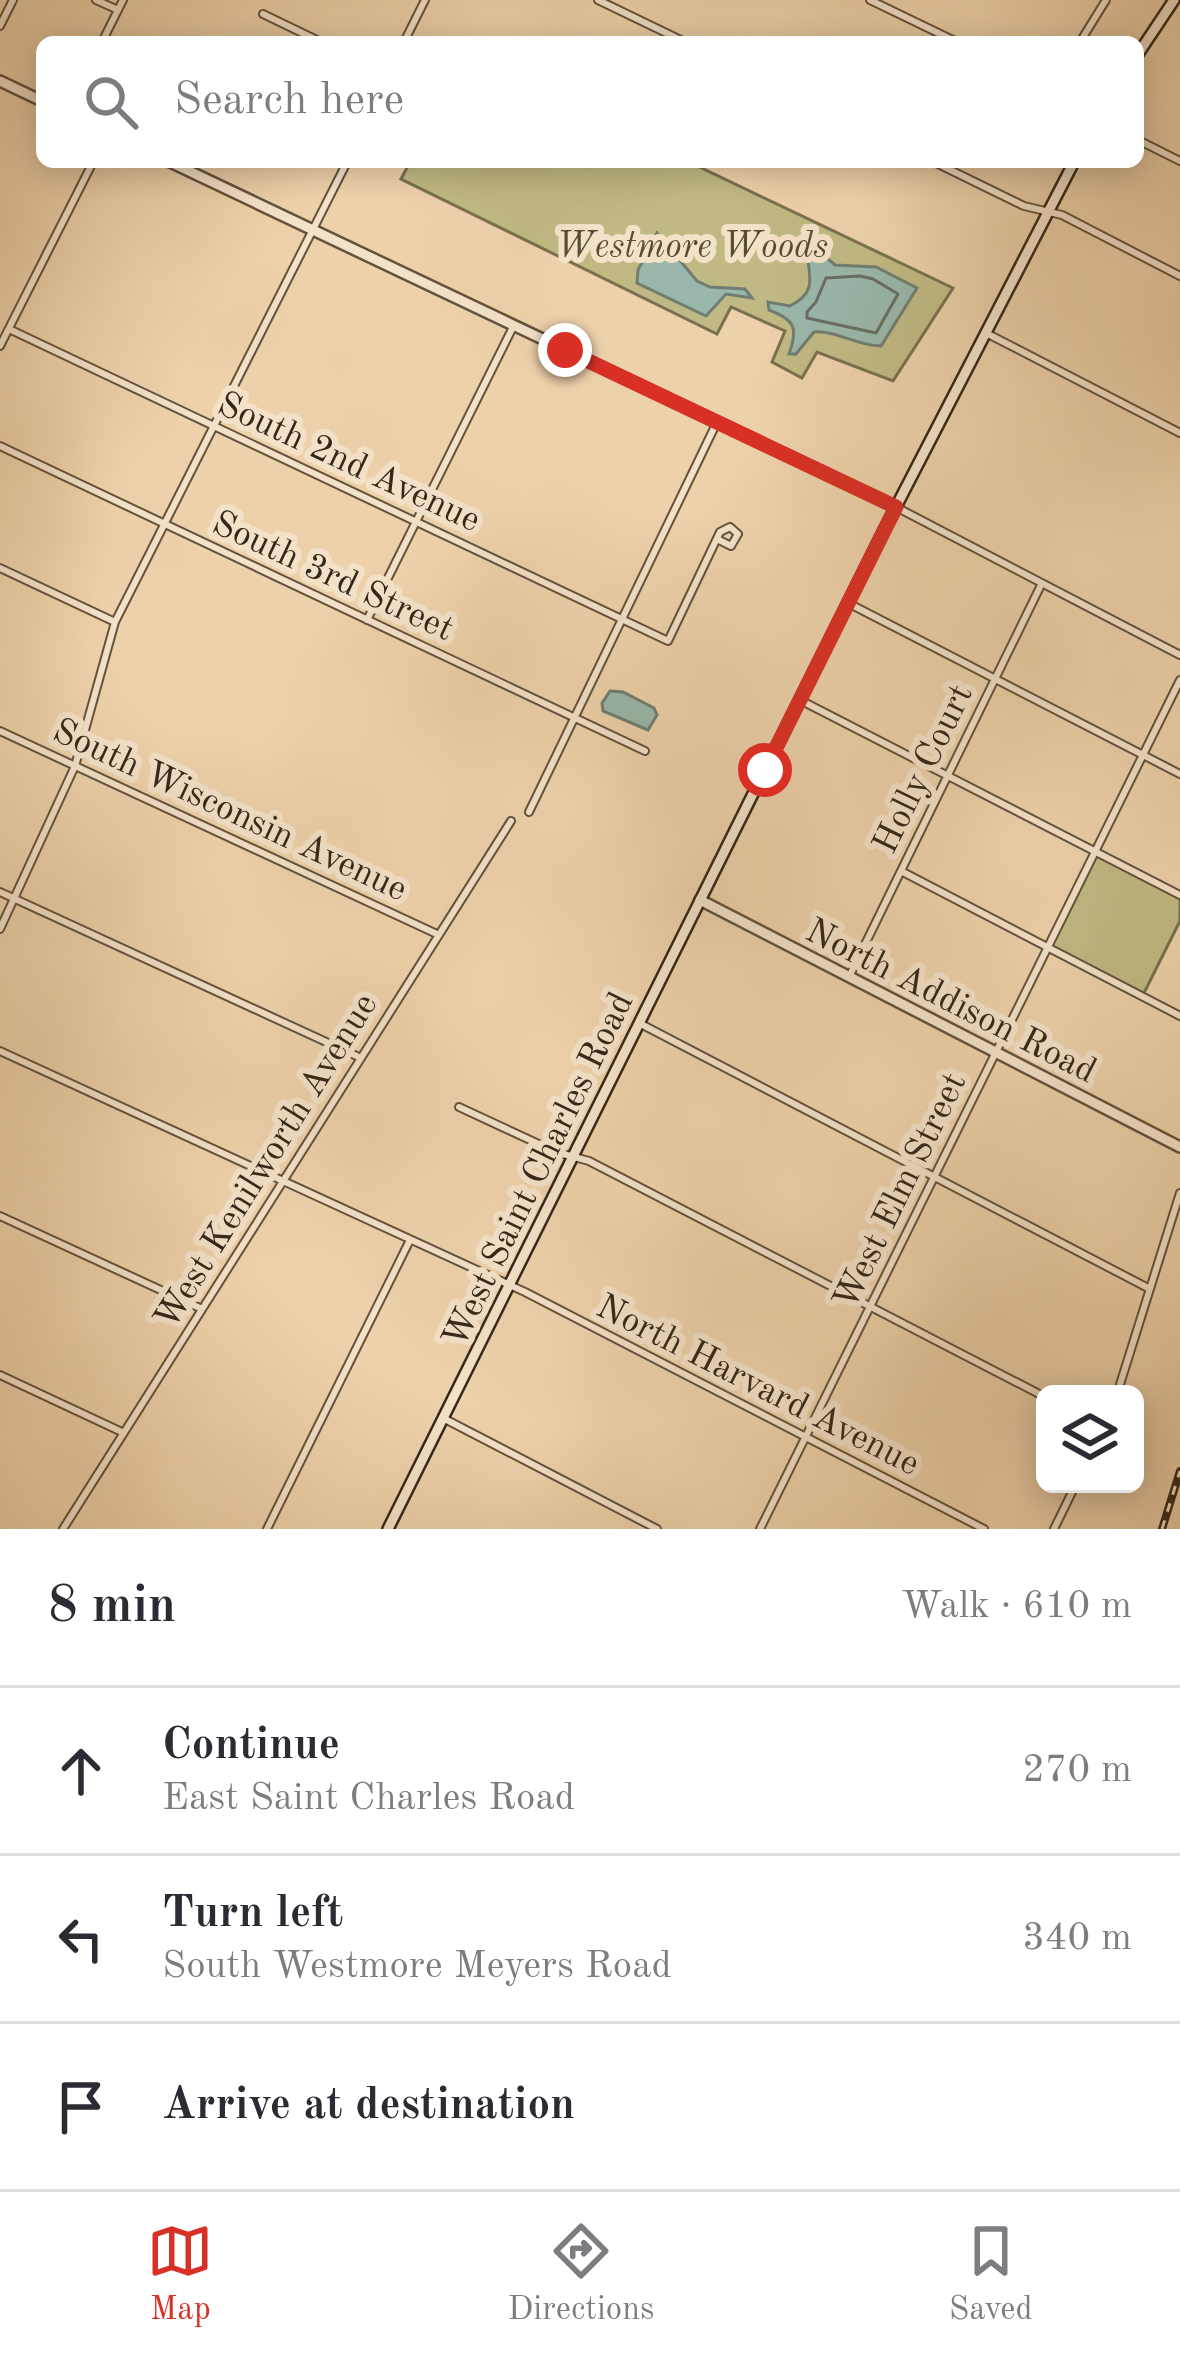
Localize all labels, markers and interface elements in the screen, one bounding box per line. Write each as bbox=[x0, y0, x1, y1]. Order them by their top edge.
search box bbox=[36, 36, 1144, 168]
icon: search bbox=[78, 69, 144, 135]
text: Search here bbox=[174, 79, 404, 124]
park label: Westmore Woods bbox=[556, 230, 828, 266]
route end bbox=[538, 323, 592, 377]
street label: South 2nd Avenue bbox=[211, 387, 485, 540]
street label: South 3rd Street bbox=[206, 506, 458, 649]
street label: Holly Court bbox=[868, 679, 981, 860]
street label: South Wisconsin Avenue bbox=[47, 714, 412, 910]
route start bbox=[738, 743, 792, 797]
street label: North Addison Road bbox=[799, 914, 1101, 1091]
street label: West Saint Charles Road bbox=[438, 987, 641, 1354]
street label: West Kenilworth Avenue bbox=[149, 988, 385, 1336]
street label: West Elm Street bbox=[829, 1068, 974, 1316]
street label: North Harvard Avenue bbox=[590, 1289, 924, 1484]
map controls bbox=[1036, 1385, 1144, 1493]
button: layers bbox=[1036, 1385, 1144, 1493]
text: 8 min bbox=[48, 1582, 176, 1633]
text: Walk · 610 m bbox=[901, 1587, 1132, 1626]
text: Continue bbox=[162, 1724, 340, 1769]
icon: ahead bbox=[48, 1738, 114, 1804]
text: 270 m bbox=[1022, 1751, 1132, 1790]
text: East Saint Charles Road bbox=[162, 1779, 575, 1818]
text: Turn left bbox=[162, 1892, 343, 1937]
icon: left bbox=[48, 1906, 114, 1972]
text: 340 m bbox=[1022, 1919, 1132, 1958]
text: South Westmore Meyers Road bbox=[162, 1947, 672, 1986]
icon: arrive bbox=[48, 2074, 114, 2140]
text: Arrive at destination bbox=[162, 2084, 575, 2129]
tab: Map bbox=[147, 2218, 213, 2331]
tab: Directions bbox=[508, 2218, 654, 2331]
tab: Saved bbox=[949, 2218, 1033, 2331]

